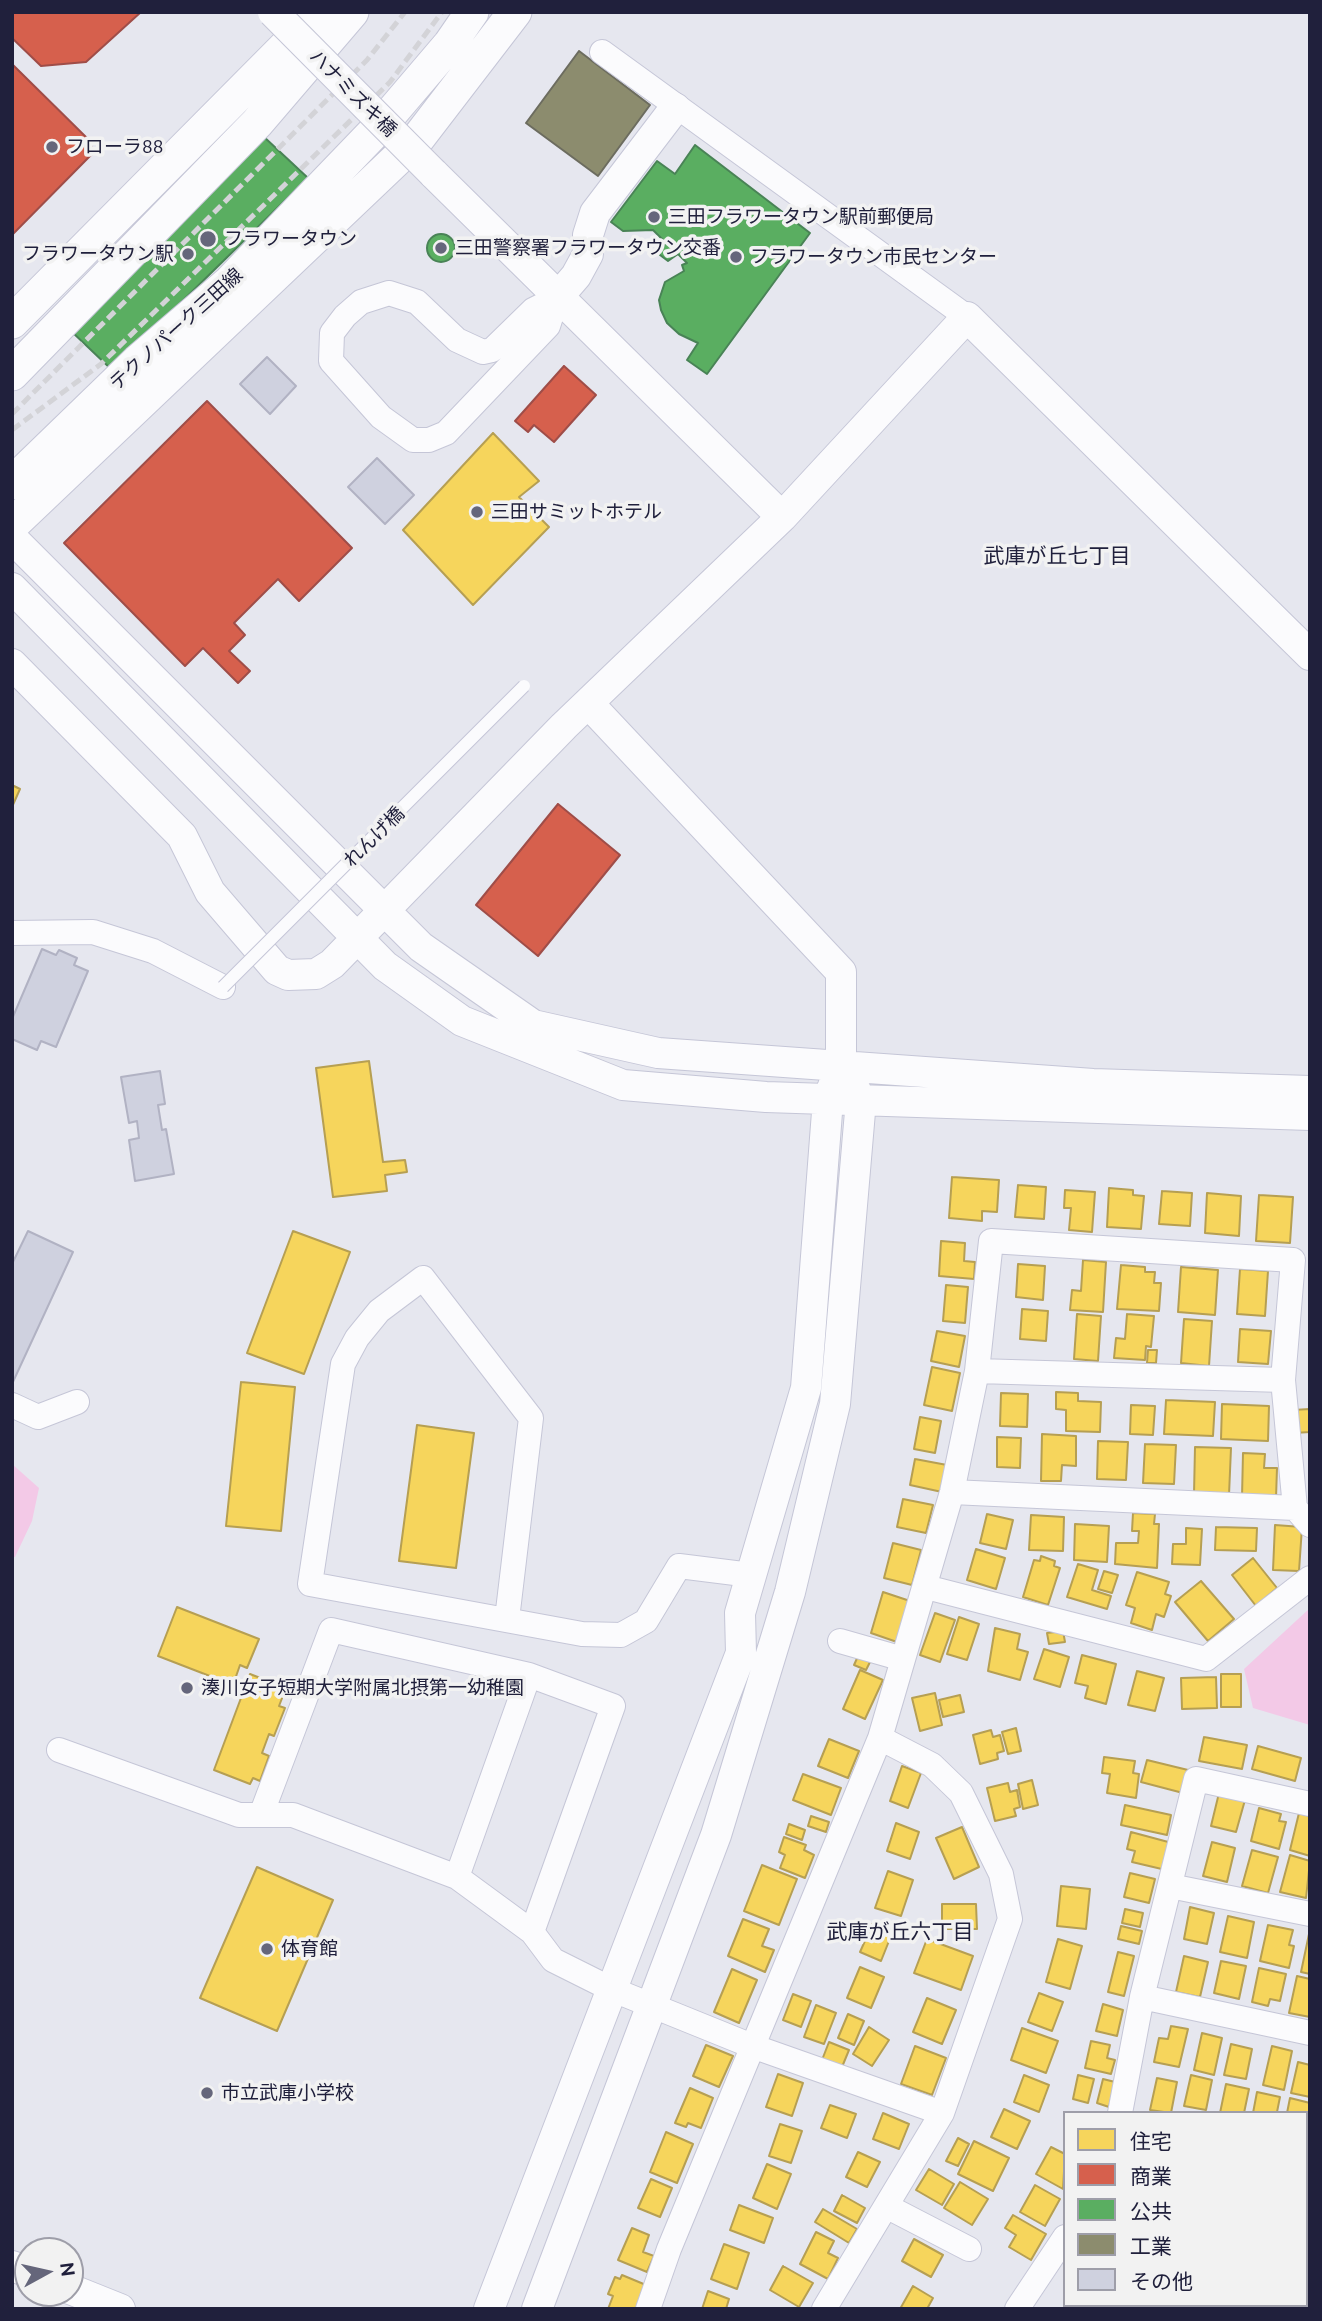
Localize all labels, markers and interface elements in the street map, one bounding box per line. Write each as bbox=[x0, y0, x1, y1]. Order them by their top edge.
street label: ハナミズキ橋 bbox=[305, 45, 401, 141]
place label: フローラ88 bbox=[66, 136, 163, 158]
marker: フローラ88 bbox=[44, 139, 60, 155]
place label: 三田フラワータウン駅前郵便局 bbox=[668, 206, 934, 228]
marker: 三田フラワータウン駅前郵便局 bbox=[646, 209, 662, 225]
place label: フラワータウン bbox=[224, 228, 357, 250]
marker: フラワータウン bbox=[198, 229, 218, 249]
place label: 三田警察署フラワータウン交番 bbox=[455, 237, 721, 259]
marker: 三田警察署フラワータウン交番 bbox=[433, 240, 449, 256]
place label: フラワータウン駅 bbox=[22, 243, 174, 265]
marker: フラワータウン駅 bbox=[180, 246, 196, 262]
place label: フラワータウン市民センター bbox=[750, 246, 997, 268]
marker: フラワータウン市民センター bbox=[728, 249, 744, 265]
street label: テクノパーク三田線 bbox=[105, 263, 247, 395]
place label: 三田サミットホテル bbox=[491, 501, 662, 523]
marker: 三田サミットホテル bbox=[469, 504, 485, 520]
district label: 武庫が丘七丁目 bbox=[984, 543, 1130, 569]
street label: れんげ橋 bbox=[339, 802, 409, 872]
place label: 湊川女子短期大学附属北摂第一幼稚園 bbox=[201, 1677, 524, 1699]
marker: 湊川女子短期大学附属北摂第一幼稚園 bbox=[179, 1680, 195, 1696]
district label: 武庫が丘六丁目 bbox=[827, 1919, 973, 1945]
place label: 体育館 bbox=[281, 1938, 338, 1960]
marker: 体育館 bbox=[259, 1941, 275, 1957]
place label: 市立武庫小学校 bbox=[221, 2082, 354, 2104]
marker: 市立武庫小学校 bbox=[199, 2085, 215, 2101]
legend bbox=[1063, 2111, 1308, 2307]
text: 住宅 bbox=[1130, 2129, 1172, 2153]
text: 商業 bbox=[1130, 2164, 1172, 2188]
text: 公共 bbox=[1130, 2199, 1172, 2223]
text: 工業 bbox=[1130, 2234, 1172, 2258]
north arrow bbox=[14, 2237, 84, 2307]
text: N bbox=[56, 2261, 80, 2278]
text: その他 bbox=[1130, 2269, 1193, 2293]

